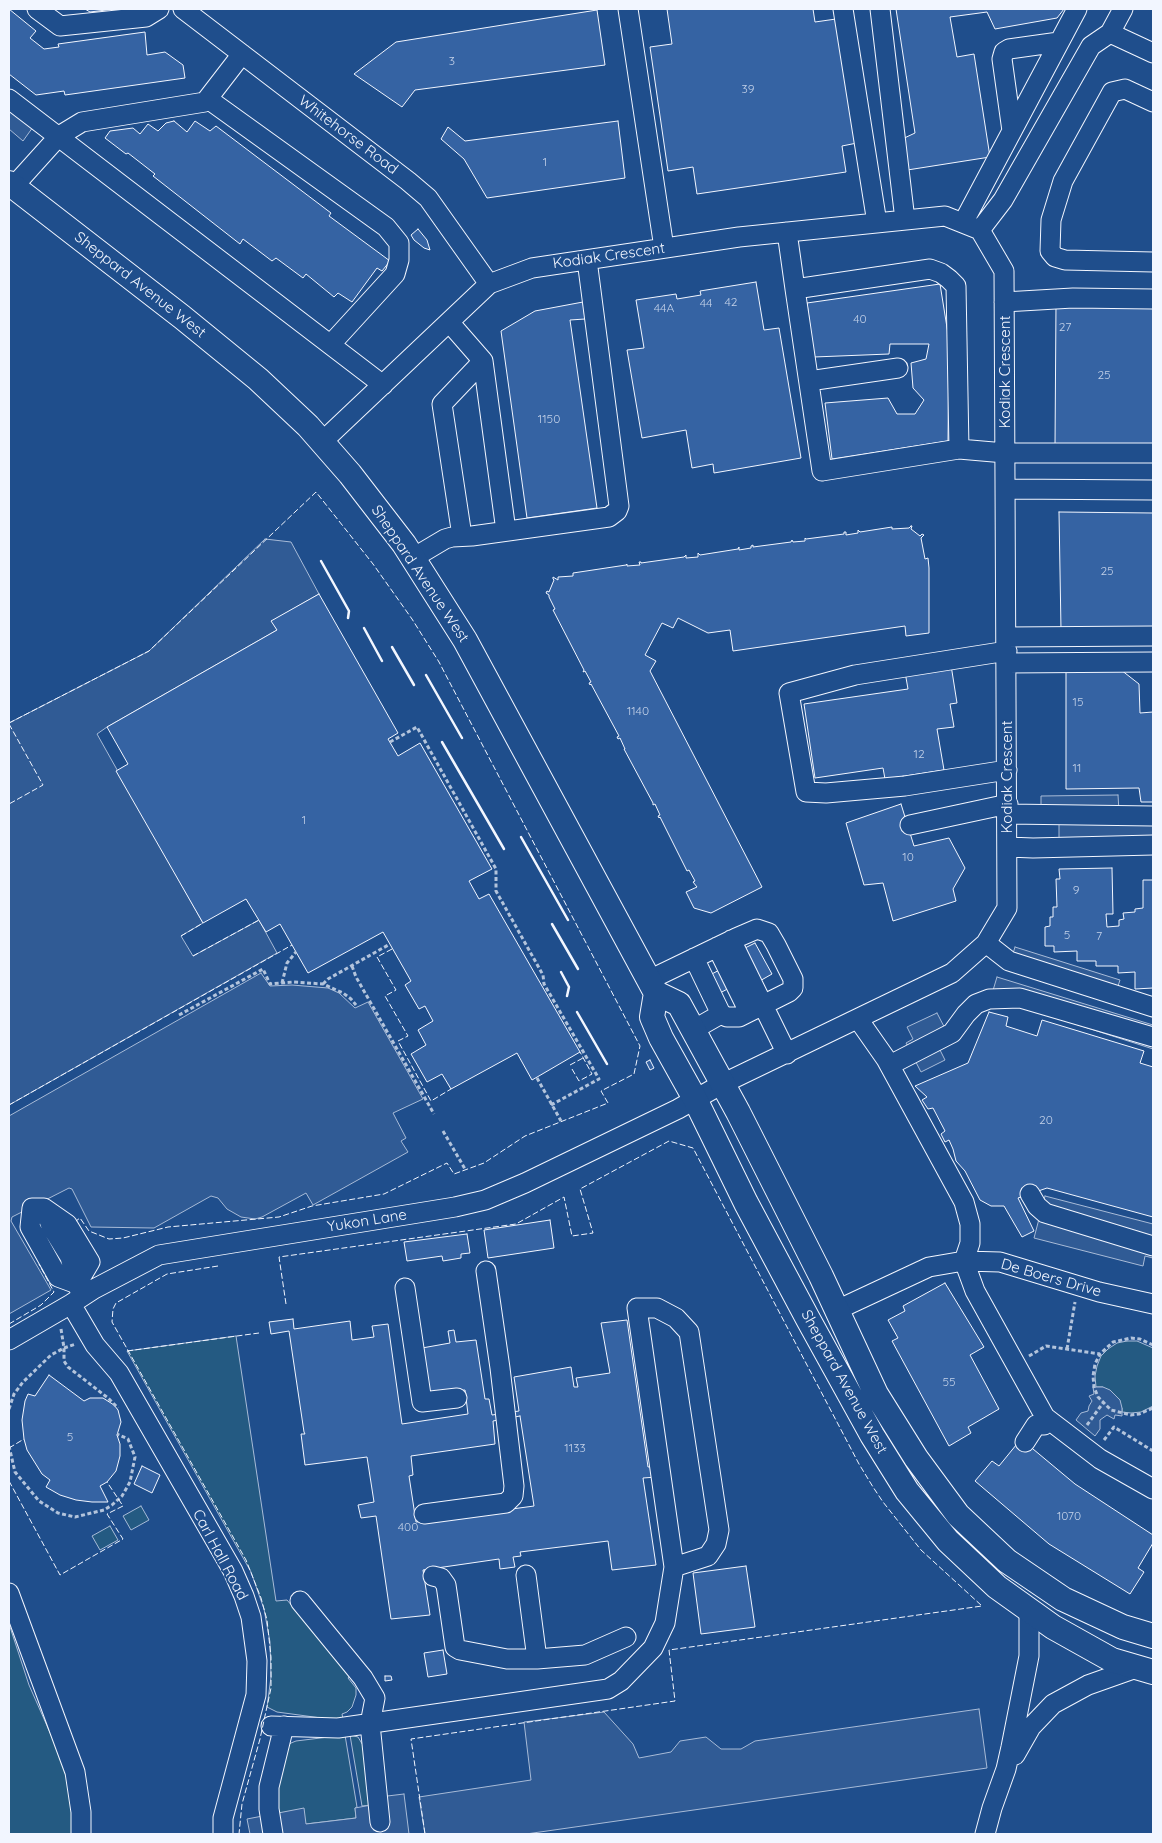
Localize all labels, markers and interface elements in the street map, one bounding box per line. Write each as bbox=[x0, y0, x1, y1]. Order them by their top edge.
house number: 3 bbox=[449, 54, 455, 68]
house number: 39 bbox=[742, 82, 754, 96]
street label: Whitehorse Road bbox=[295, 92, 401, 178]
house number: 1 bbox=[543, 155, 547, 169]
street label: Sheppard Avenue West bbox=[71, 228, 209, 342]
street label: Kodiak Crescent bbox=[552, 239, 666, 273]
house number: 42 bbox=[725, 295, 737, 309]
house number: 44 bbox=[700, 296, 712, 310]
house number: 44A bbox=[654, 301, 674, 315]
house number: 40 bbox=[853, 312, 867, 326]
street label: Kodiak Crescent bbox=[996, 315, 1014, 429]
house number: 27 bbox=[1059, 320, 1071, 334]
house number: 25 bbox=[1097, 368, 1111, 382]
house number: 1150 bbox=[538, 412, 560, 426]
street label: Sheppard Avenue West bbox=[367, 502, 473, 646]
house number: 25 bbox=[1100, 564, 1114, 578]
house number: 15 bbox=[1073, 695, 1083, 709]
house number: 1140 bbox=[627, 704, 649, 718]
street label: Kodiak Crescent bbox=[998, 720, 1016, 834]
house number: 12 bbox=[913, 747, 925, 761]
house number: 11 bbox=[1073, 761, 1081, 775]
house number: 1 bbox=[302, 813, 306, 827]
house number: 10 bbox=[902, 850, 914, 864]
house number: 9 bbox=[1073, 883, 1079, 897]
house number: 5 bbox=[1064, 928, 1070, 942]
house number: 7 bbox=[1096, 929, 1102, 943]
house number: 20 bbox=[1039, 1113, 1053, 1127]
street label: Yukon Lane bbox=[326, 1206, 408, 1236]
street label: De Boers Drive bbox=[999, 1255, 1103, 1301]
street label: Sheppard Avenue West bbox=[797, 1307, 891, 1457]
house number: 55 bbox=[942, 1375, 956, 1389]
house number: 5 bbox=[67, 1430, 73, 1444]
house number: 1133 bbox=[564, 1441, 586, 1455]
street label: Carl Hall Road bbox=[189, 1506, 251, 1604]
house number: 1070 bbox=[1057, 1509, 1081, 1523]
house number: 400 bbox=[398, 1520, 418, 1534]

